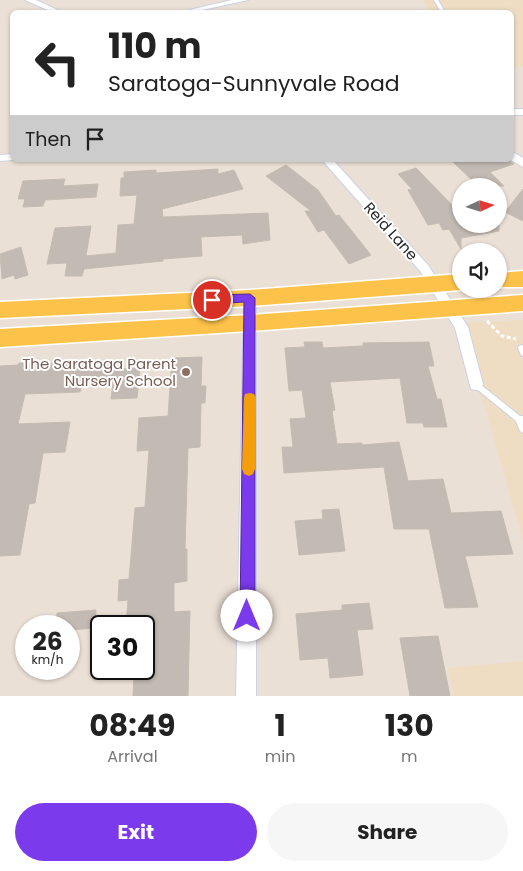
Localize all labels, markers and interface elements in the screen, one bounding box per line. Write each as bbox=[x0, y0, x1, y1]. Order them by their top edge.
text: 110 m bbox=[108, 21, 202, 70]
icon: left bbox=[25, 30, 90, 95]
text: Saratoga-Sunnyvale Road bbox=[108, 68, 400, 99]
icon: arrive bbox=[81, 125, 109, 153]
text: Then bbox=[25, 126, 71, 153]
north arrow bbox=[452, 178, 508, 232]
map controls bbox=[452, 178, 507, 298]
street label: Reid Lane bbox=[359, 197, 423, 265]
button: sound bbox=[452, 243, 507, 298]
pin bbox=[191, 279, 233, 321]
icon: arrive bbox=[198, 286, 226, 314]
place label: The Saratoga Parent Nursery School bbox=[22, 353, 176, 391]
marker: The Saratoga Parent Nursery School bbox=[180, 366, 192, 378]
position arrow bbox=[220, 589, 272, 641]
speed limit sign: 30 bbox=[90, 615, 155, 680]
text: 26 bbox=[32, 624, 63, 659]
text: km/h bbox=[32, 651, 63, 668]
text: 08:49 bbox=[89, 704, 176, 747]
text: 1 bbox=[275, 704, 286, 747]
text: 130 bbox=[385, 704, 434, 747]
text: Arrival bbox=[107, 745, 158, 768]
text: min bbox=[265, 745, 295, 768]
text: m bbox=[401, 745, 417, 768]
button: Exit bbox=[15, 803, 257, 861]
button: Share bbox=[267, 803, 508, 861]

